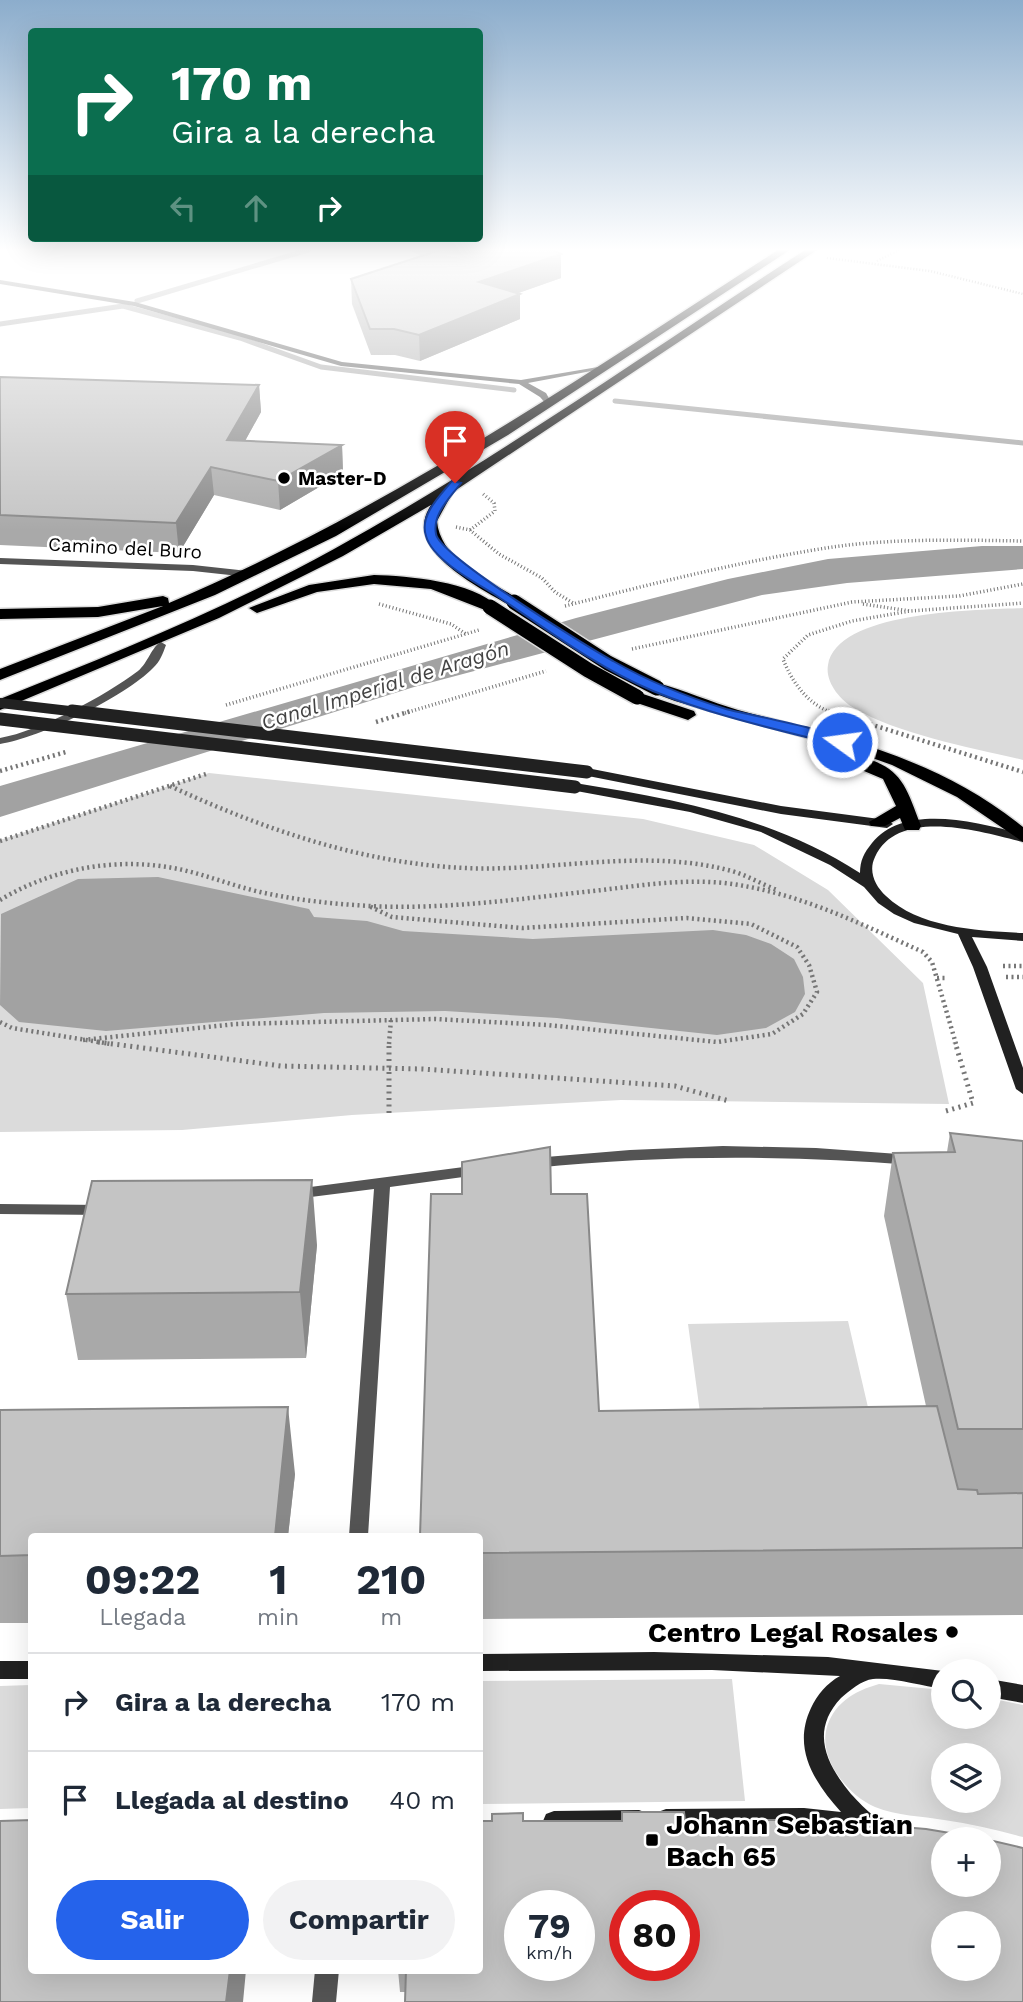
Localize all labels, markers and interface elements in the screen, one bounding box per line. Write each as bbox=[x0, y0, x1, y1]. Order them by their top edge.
text: 170 m bbox=[171, 54, 312, 112]
icon: right bbox=[56, 56, 147, 147]
text: Gira a la derecha bbox=[171, 113, 435, 151]
icon: left bbox=[164, 189, 202, 227]
icon: ahead bbox=[237, 189, 275, 227]
icon: right bbox=[310, 189, 348, 227]
pin bbox=[425, 411, 485, 483]
icon: arrive bbox=[436, 422, 474, 460]
place label: Master-D bbox=[298, 467, 387, 490]
marker: Master-D bbox=[276, 470, 292, 486]
street label: Camino del Buro bbox=[47, 532, 203, 564]
water label: Canal Imperial de Aragón bbox=[258, 635, 512, 735]
position arrow bbox=[805, 705, 879, 779]
text: 09:22 bbox=[85, 1555, 200, 1604]
text: 1 bbox=[269, 1555, 287, 1604]
text: 210 bbox=[356, 1555, 426, 1604]
text: Llegada bbox=[99, 1604, 186, 1631]
text: min bbox=[257, 1604, 299, 1631]
text: m bbox=[380, 1604, 402, 1631]
place label: Centro Legal Rosales bbox=[648, 1616, 938, 1649]
marker: Centro Legal Rosales bbox=[944, 1624, 960, 1640]
map controls bbox=[931, 1659, 1001, 1981]
button: search bbox=[931, 1659, 1001, 1729]
icon: right bbox=[56, 1683, 94, 1721]
text: Gira a la derecha bbox=[115, 1687, 331, 1717]
text: 170 m bbox=[381, 1687, 455, 1717]
button: layers bbox=[931, 1743, 1001, 1813]
icon: arrive bbox=[56, 1781, 94, 1819]
text: Llegada al destino bbox=[115, 1785, 349, 1815]
text: 40 m bbox=[389, 1785, 455, 1815]
place label: Johann Sebastian Bach 65 bbox=[666, 1808, 913, 1873]
button: + bbox=[931, 1827, 1001, 1897]
marker: Johann Sebastian Bach 65 bbox=[644, 1832, 660, 1848]
button: Salir bbox=[56, 1880, 249, 1960]
button: Compartir bbox=[263, 1880, 455, 1960]
speed limit sign: 80 bbox=[609, 1890, 700, 1981]
text: 79 bbox=[528, 1905, 571, 1947]
button: − bbox=[931, 1911, 1001, 1981]
text: km/h bbox=[526, 1942, 573, 1963]

